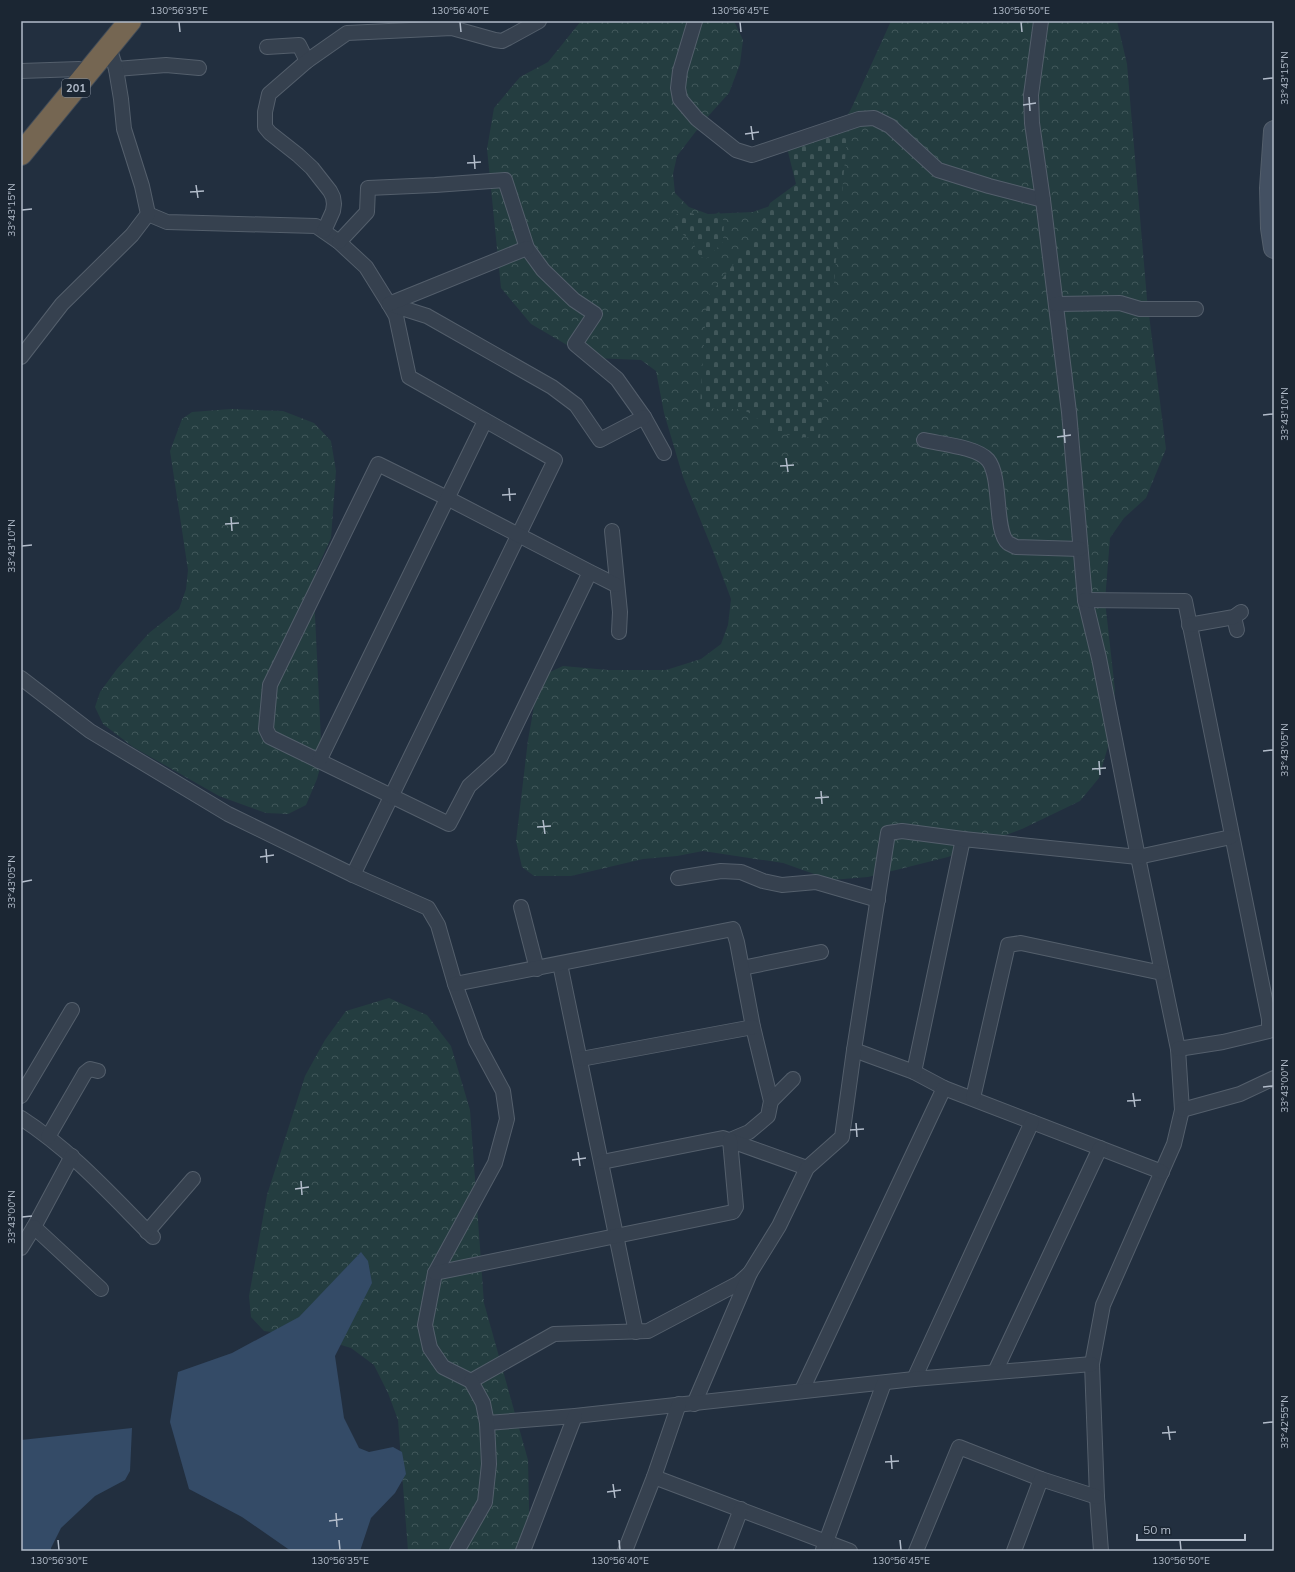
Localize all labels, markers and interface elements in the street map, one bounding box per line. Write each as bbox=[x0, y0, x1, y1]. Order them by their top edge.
text: 130°56'35"E bbox=[150, 4, 208, 17]
text: 130°56'40"E bbox=[431, 4, 489, 17]
text: 130°56'45"E bbox=[711, 4, 769, 17]
text: 130°56'50"E bbox=[992, 4, 1050, 17]
text: 33°43'15"N bbox=[1278, 51, 1291, 105]
road number: 201 bbox=[62, 79, 90, 97]
text: 33°43'15"N bbox=[5, 183, 18, 237]
text: 33°43'10"N bbox=[1278, 387, 1291, 441]
text: 33°43'10"N bbox=[5, 519, 18, 573]
text: 33°43'05"N bbox=[1278, 723, 1291, 777]
text: 33°43'05"N bbox=[5, 855, 18, 909]
text: 33°43'00"N bbox=[1278, 1059, 1291, 1113]
text: 33°43'00"N bbox=[5, 1190, 18, 1244]
text: 33°42'55"N bbox=[1278, 1395, 1291, 1449]
scale bar bbox=[1137, 1516, 1245, 1542]
text: 50 m bbox=[1143, 1522, 1171, 1537]
text: 130°56'30"E bbox=[30, 1554, 88, 1567]
text: 130°56'35"E bbox=[311, 1554, 369, 1567]
text: 130°56'40"E bbox=[591, 1554, 649, 1567]
text: 130°56'45"E bbox=[872, 1554, 930, 1567]
text: 130°56'50"E bbox=[1152, 1554, 1210, 1567]

